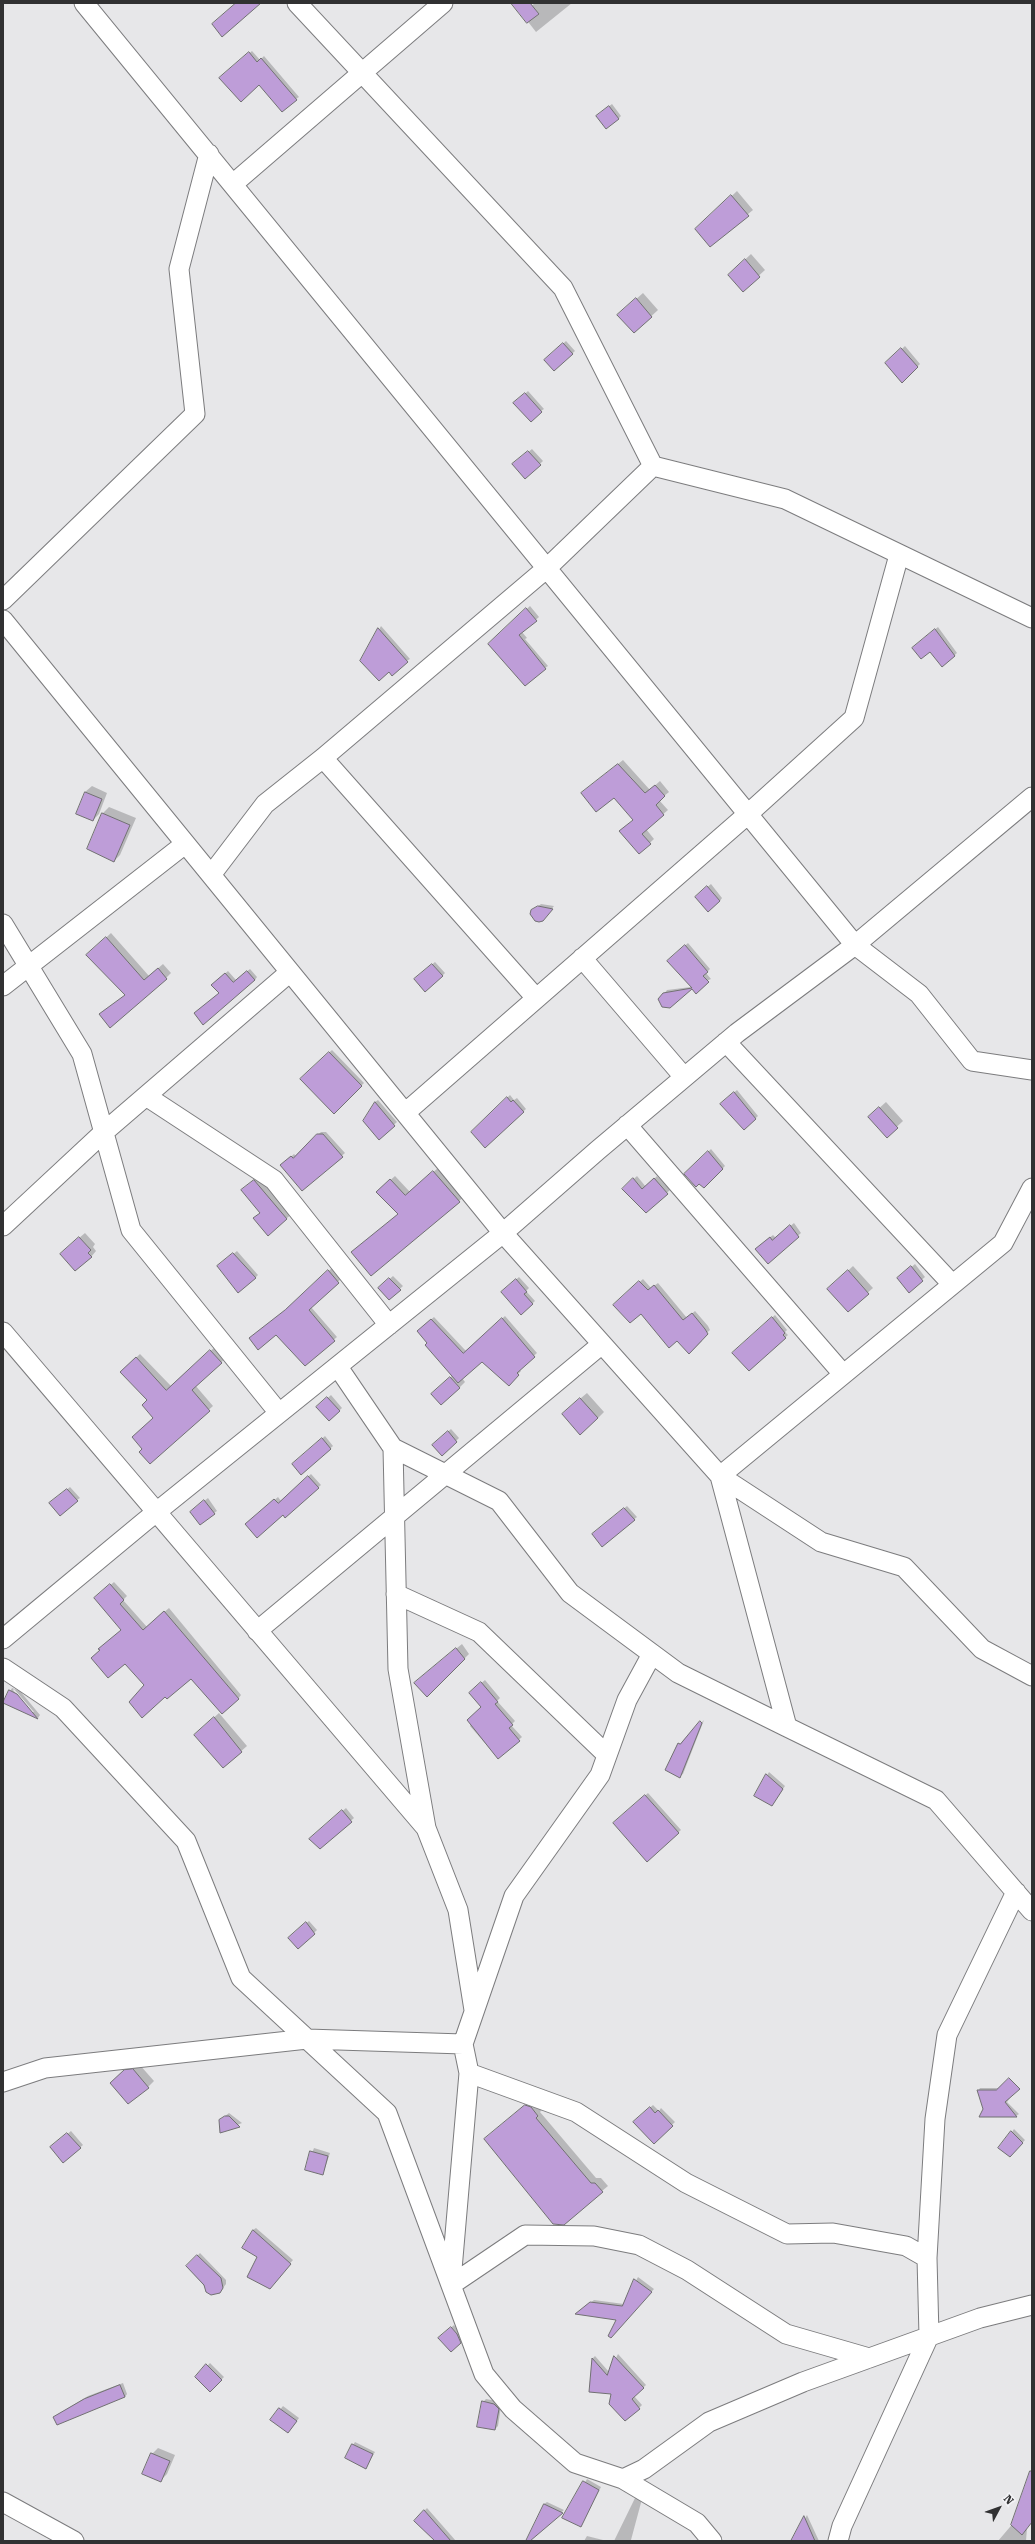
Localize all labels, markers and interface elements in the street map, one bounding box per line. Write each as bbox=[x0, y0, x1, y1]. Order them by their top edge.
north arrow bbox=[979, 2488, 1019, 2528]
text: N bbox=[1001, 2492, 1016, 2507]

